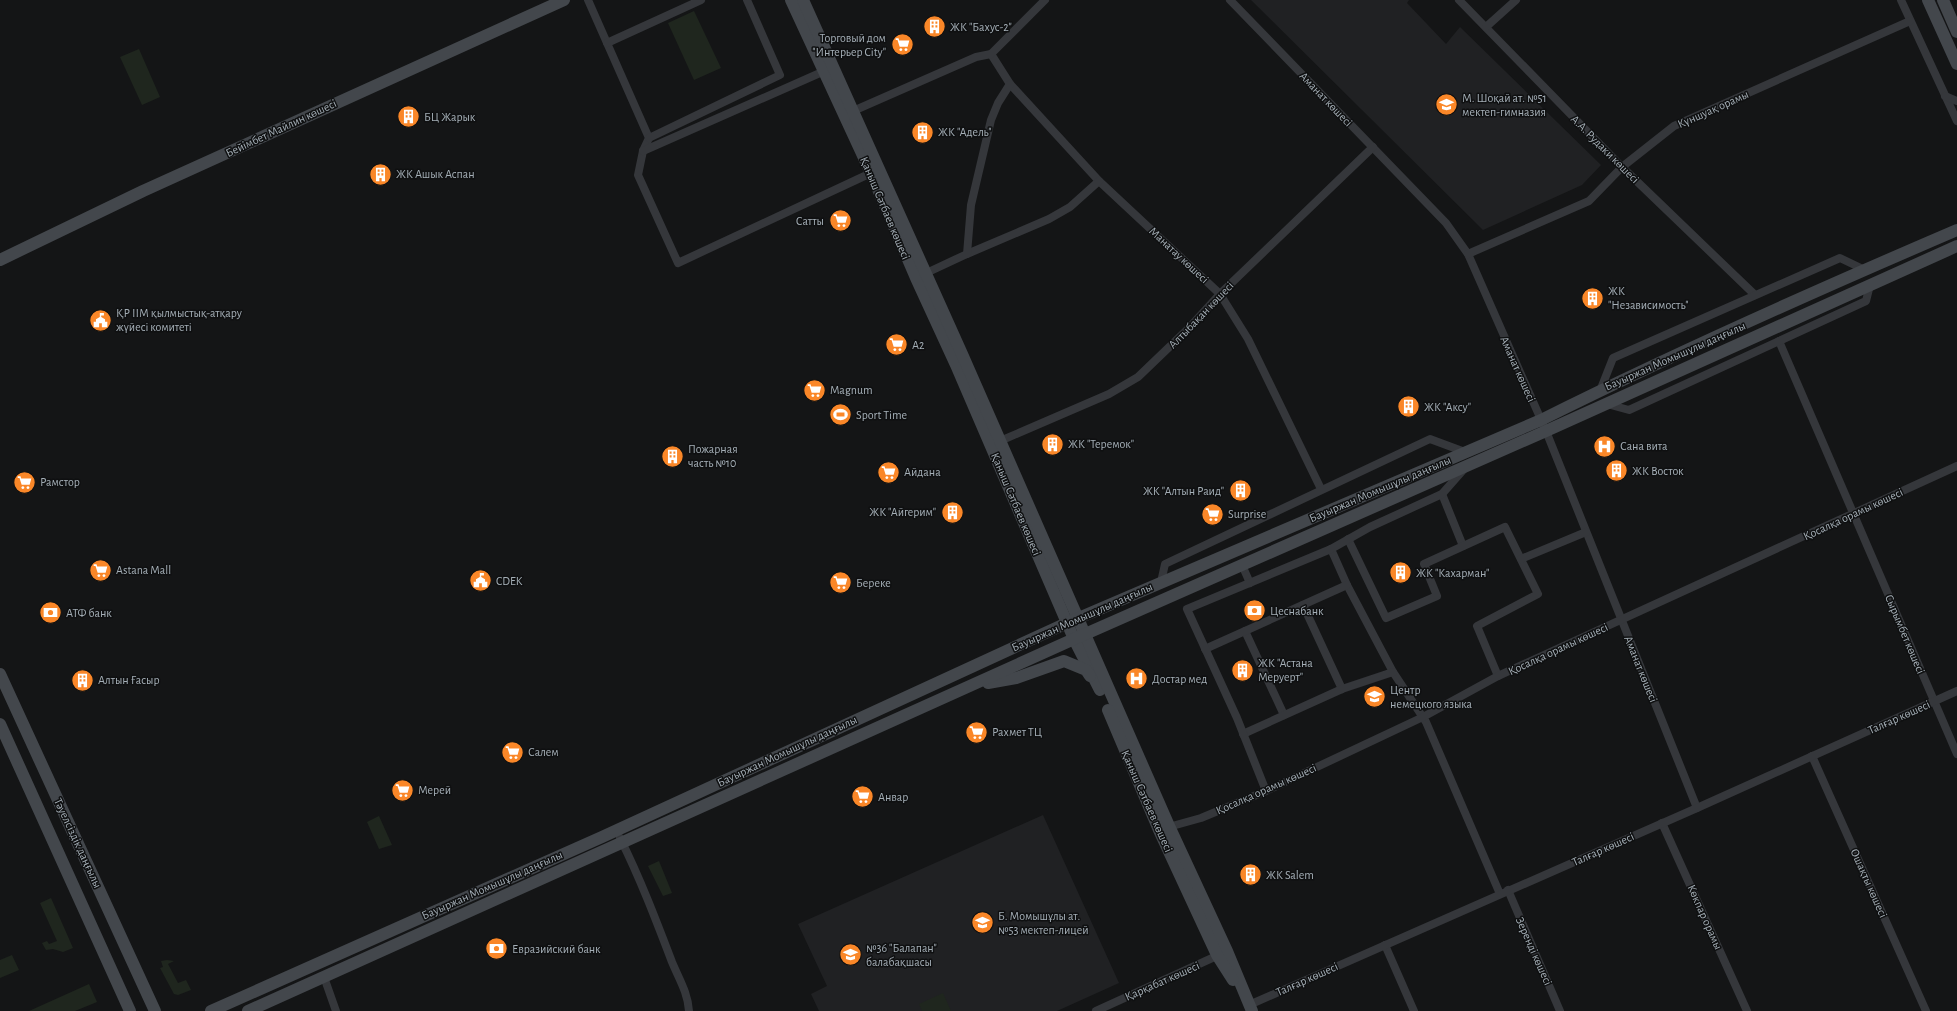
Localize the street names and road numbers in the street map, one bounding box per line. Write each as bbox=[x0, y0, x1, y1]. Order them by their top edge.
street label: Аманат көшесі bbox=[1297, 69, 1355, 129]
street label: Күншуақ орамы bbox=[1676, 88, 1751, 131]
street label: Бейімбет Майлин көшесі bbox=[224, 97, 338, 159]
street label: А.А. Рудаки көшесі bbox=[1568, 113, 1641, 186]
street label: Қаныш Сәтбаев көшесі bbox=[858, 155, 912, 261]
street label: Манатау көшесі bbox=[1146, 225, 1211, 286]
street label: Алтыбақан көшесі bbox=[1166, 279, 1236, 351]
street label: Бауыржан Момышұлы даңғылы bbox=[1603, 319, 1748, 393]
street label: Аманат көшесі bbox=[1498, 334, 1538, 404]
street label: Қаныш Сәтбаев көшесі bbox=[989, 451, 1043, 557]
street label: Бауыржан Момышұлы даңғылы bbox=[1307, 454, 1453, 525]
street label: Қосалқа орамы көшесі bbox=[1801, 486, 1905, 542]
street label: Бауыржан Момышұлы даңғылы bbox=[1010, 580, 1155, 654]
street label: Сырымбет көшесі bbox=[1883, 593, 1927, 675]
street label: Қосалқа орамы көшесі bbox=[1506, 621, 1610, 677]
street label: Аманат көшесі bbox=[1622, 634, 1660, 704]
street label: Талғар көшесі bbox=[1866, 698, 1932, 736]
street label: Бауыржан Момышұлы даңғылы bbox=[715, 713, 859, 790]
street label: Қаныш Сәтбаев көшесі bbox=[1119, 748, 1175, 854]
street label: Қосалқа орамы көшесі bbox=[1214, 761, 1318, 817]
street label: Тәуелсіздік даңғылы bbox=[51, 796, 104, 890]
street label: Талғар көшесі bbox=[1570, 830, 1636, 868]
street label: Ошақты көшесі bbox=[1848, 847, 1890, 919]
street label: Бауыржан Момышұлы даңғылы bbox=[420, 848, 565, 922]
street label: Көкпар орамы bbox=[1685, 883, 1725, 951]
street label: Зеренді көшесі bbox=[1514, 915, 1554, 987]
street label: Қарқабат көшесі bbox=[1123, 959, 1201, 1003]
street label: Талғар көшесі bbox=[1274, 960, 1340, 998]

